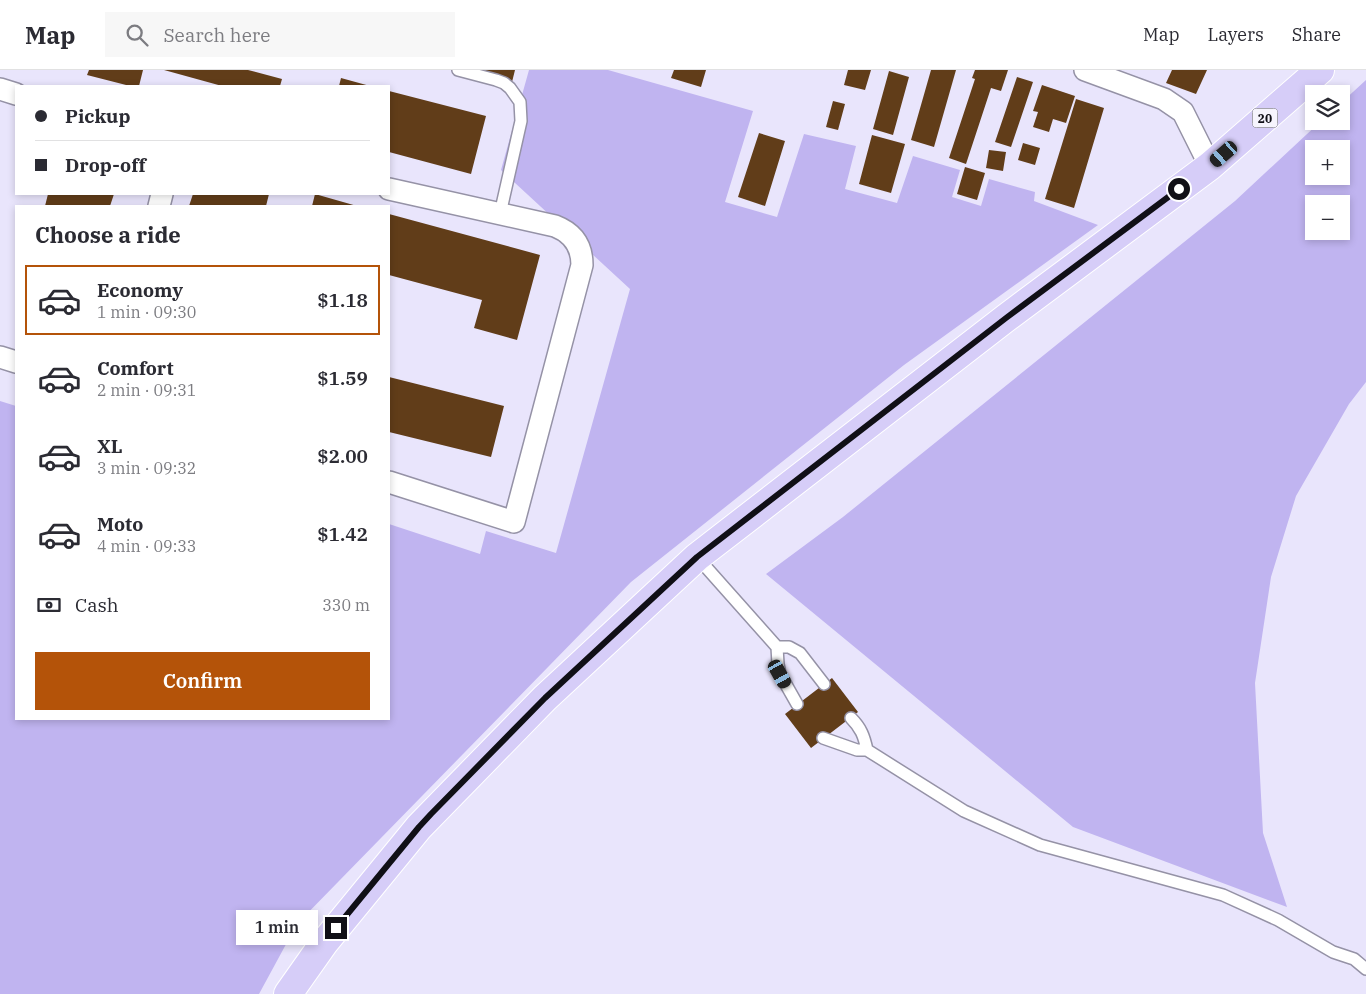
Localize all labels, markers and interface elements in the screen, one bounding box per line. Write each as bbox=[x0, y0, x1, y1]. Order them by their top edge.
search box bbox=[105, 12, 455, 57]
text: Map bbox=[25, 19, 75, 51]
icon: search bbox=[123, 21, 151, 49]
text: Search here bbox=[163, 23, 270, 47]
text: Map bbox=[1143, 23, 1180, 46]
text: Layers bbox=[1208, 23, 1264, 46]
text: Share bbox=[1292, 23, 1341, 46]
map controls bbox=[1305, 85, 1350, 240]
button: layers bbox=[1305, 85, 1350, 130]
text: Pickup bbox=[65, 104, 130, 128]
road number: 20 bbox=[1252, 108, 1278, 128]
car bbox=[1207, 138, 1240, 170]
button: + bbox=[1305, 140, 1350, 185]
text: Drop-off bbox=[65, 153, 146, 177]
route start bbox=[1168, 178, 1190, 200]
button: − bbox=[1305, 195, 1350, 240]
text: Choose a ride bbox=[35, 220, 181, 249]
icon: car bbox=[37, 278, 82, 323]
text: Economy bbox=[97, 278, 183, 302]
text: $1.18 bbox=[317, 288, 368, 312]
text: 1 min · 09:30 bbox=[97, 302, 196, 322]
icon: car bbox=[37, 356, 82, 401]
text: Comfort bbox=[97, 356, 174, 380]
text: $1.59 bbox=[317, 366, 368, 390]
text: 2 min · 09:31 bbox=[97, 380, 196, 400]
icon: car bbox=[37, 434, 82, 479]
text: XL bbox=[97, 434, 123, 458]
text: $2.00 bbox=[317, 444, 368, 468]
text: 3 min · 09:32 bbox=[97, 458, 196, 478]
icon: car bbox=[37, 512, 82, 557]
text: Moto bbox=[97, 512, 143, 536]
text: $1.42 bbox=[317, 522, 368, 546]
text: 4 min · 09:33 bbox=[97, 536, 196, 556]
icon: cash bbox=[35, 591, 63, 619]
text: Cash bbox=[75, 593, 119, 617]
text: 330 m bbox=[322, 595, 370, 615]
button: Confirm bbox=[35, 652, 370, 710]
car bbox=[766, 657, 793, 691]
callout: 1 min bbox=[236, 910, 318, 946]
text: 1 min bbox=[255, 917, 299, 937]
route end bbox=[325, 917, 347, 939]

